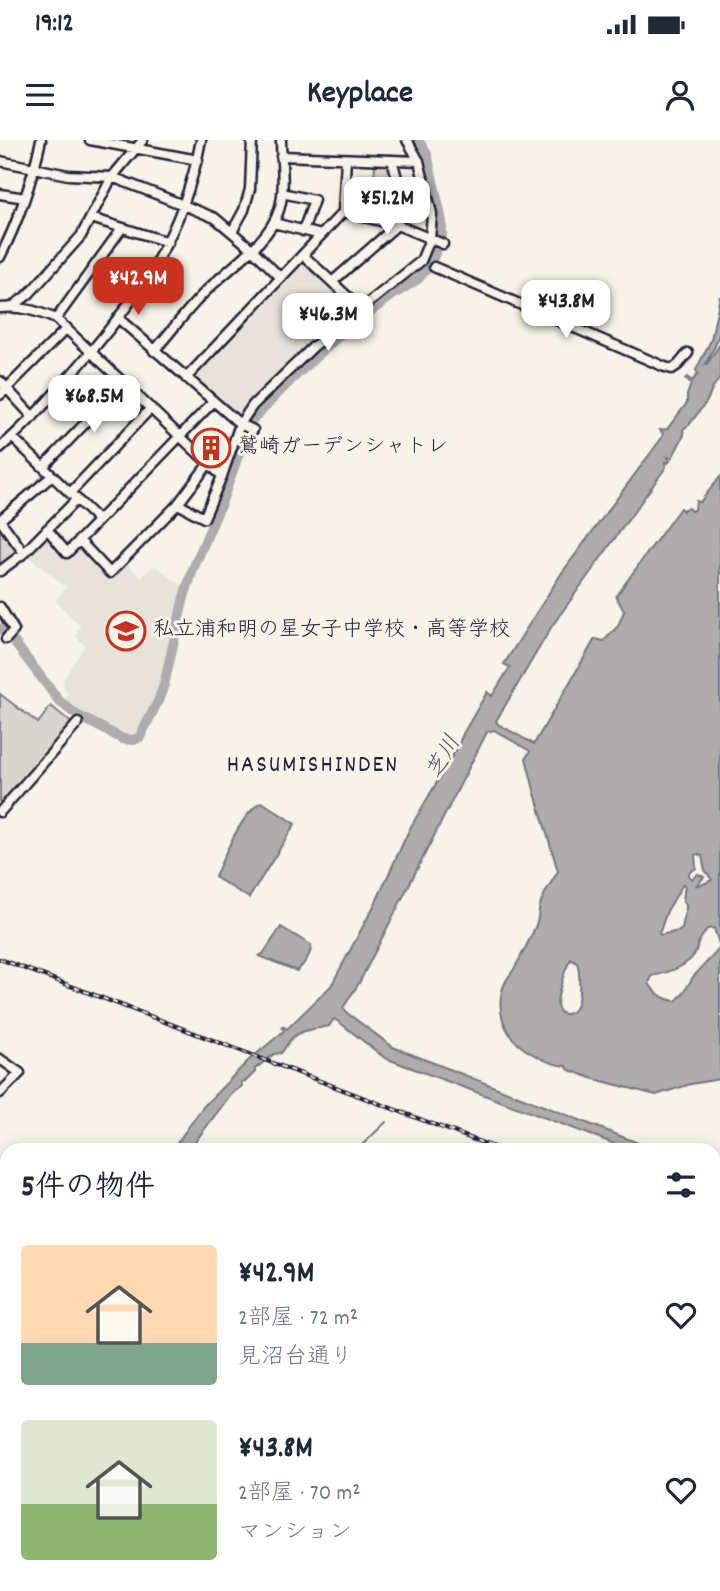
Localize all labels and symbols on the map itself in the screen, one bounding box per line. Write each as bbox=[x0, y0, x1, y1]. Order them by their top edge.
pin: ¥51.2M bbox=[330, 178, 444, 237]
pin: ¥42.9M bbox=[81, 258, 195, 317]
pin: ¥43.8M bbox=[509, 280, 623, 340]
pin: ¥46.3M bbox=[271, 294, 385, 353]
pin: ¥68.5M bbox=[37, 376, 151, 435]
building icon: 鷲崎ガーデンシャトレ bbox=[190, 427, 232, 469]
place label: 鷲崎ガーデンシャトレ bbox=[238, 433, 448, 463]
school or university icon: 私立浦和明の星女子中学校・高等学校 bbox=[105, 610, 147, 652]
place label: 私立浦和明の星女子中学校・高等学校 bbox=[153, 616, 510, 646]
water label: 芝川 bbox=[419, 730, 471, 786]
district label: HASUMISHINDEN bbox=[227, 749, 399, 783]

